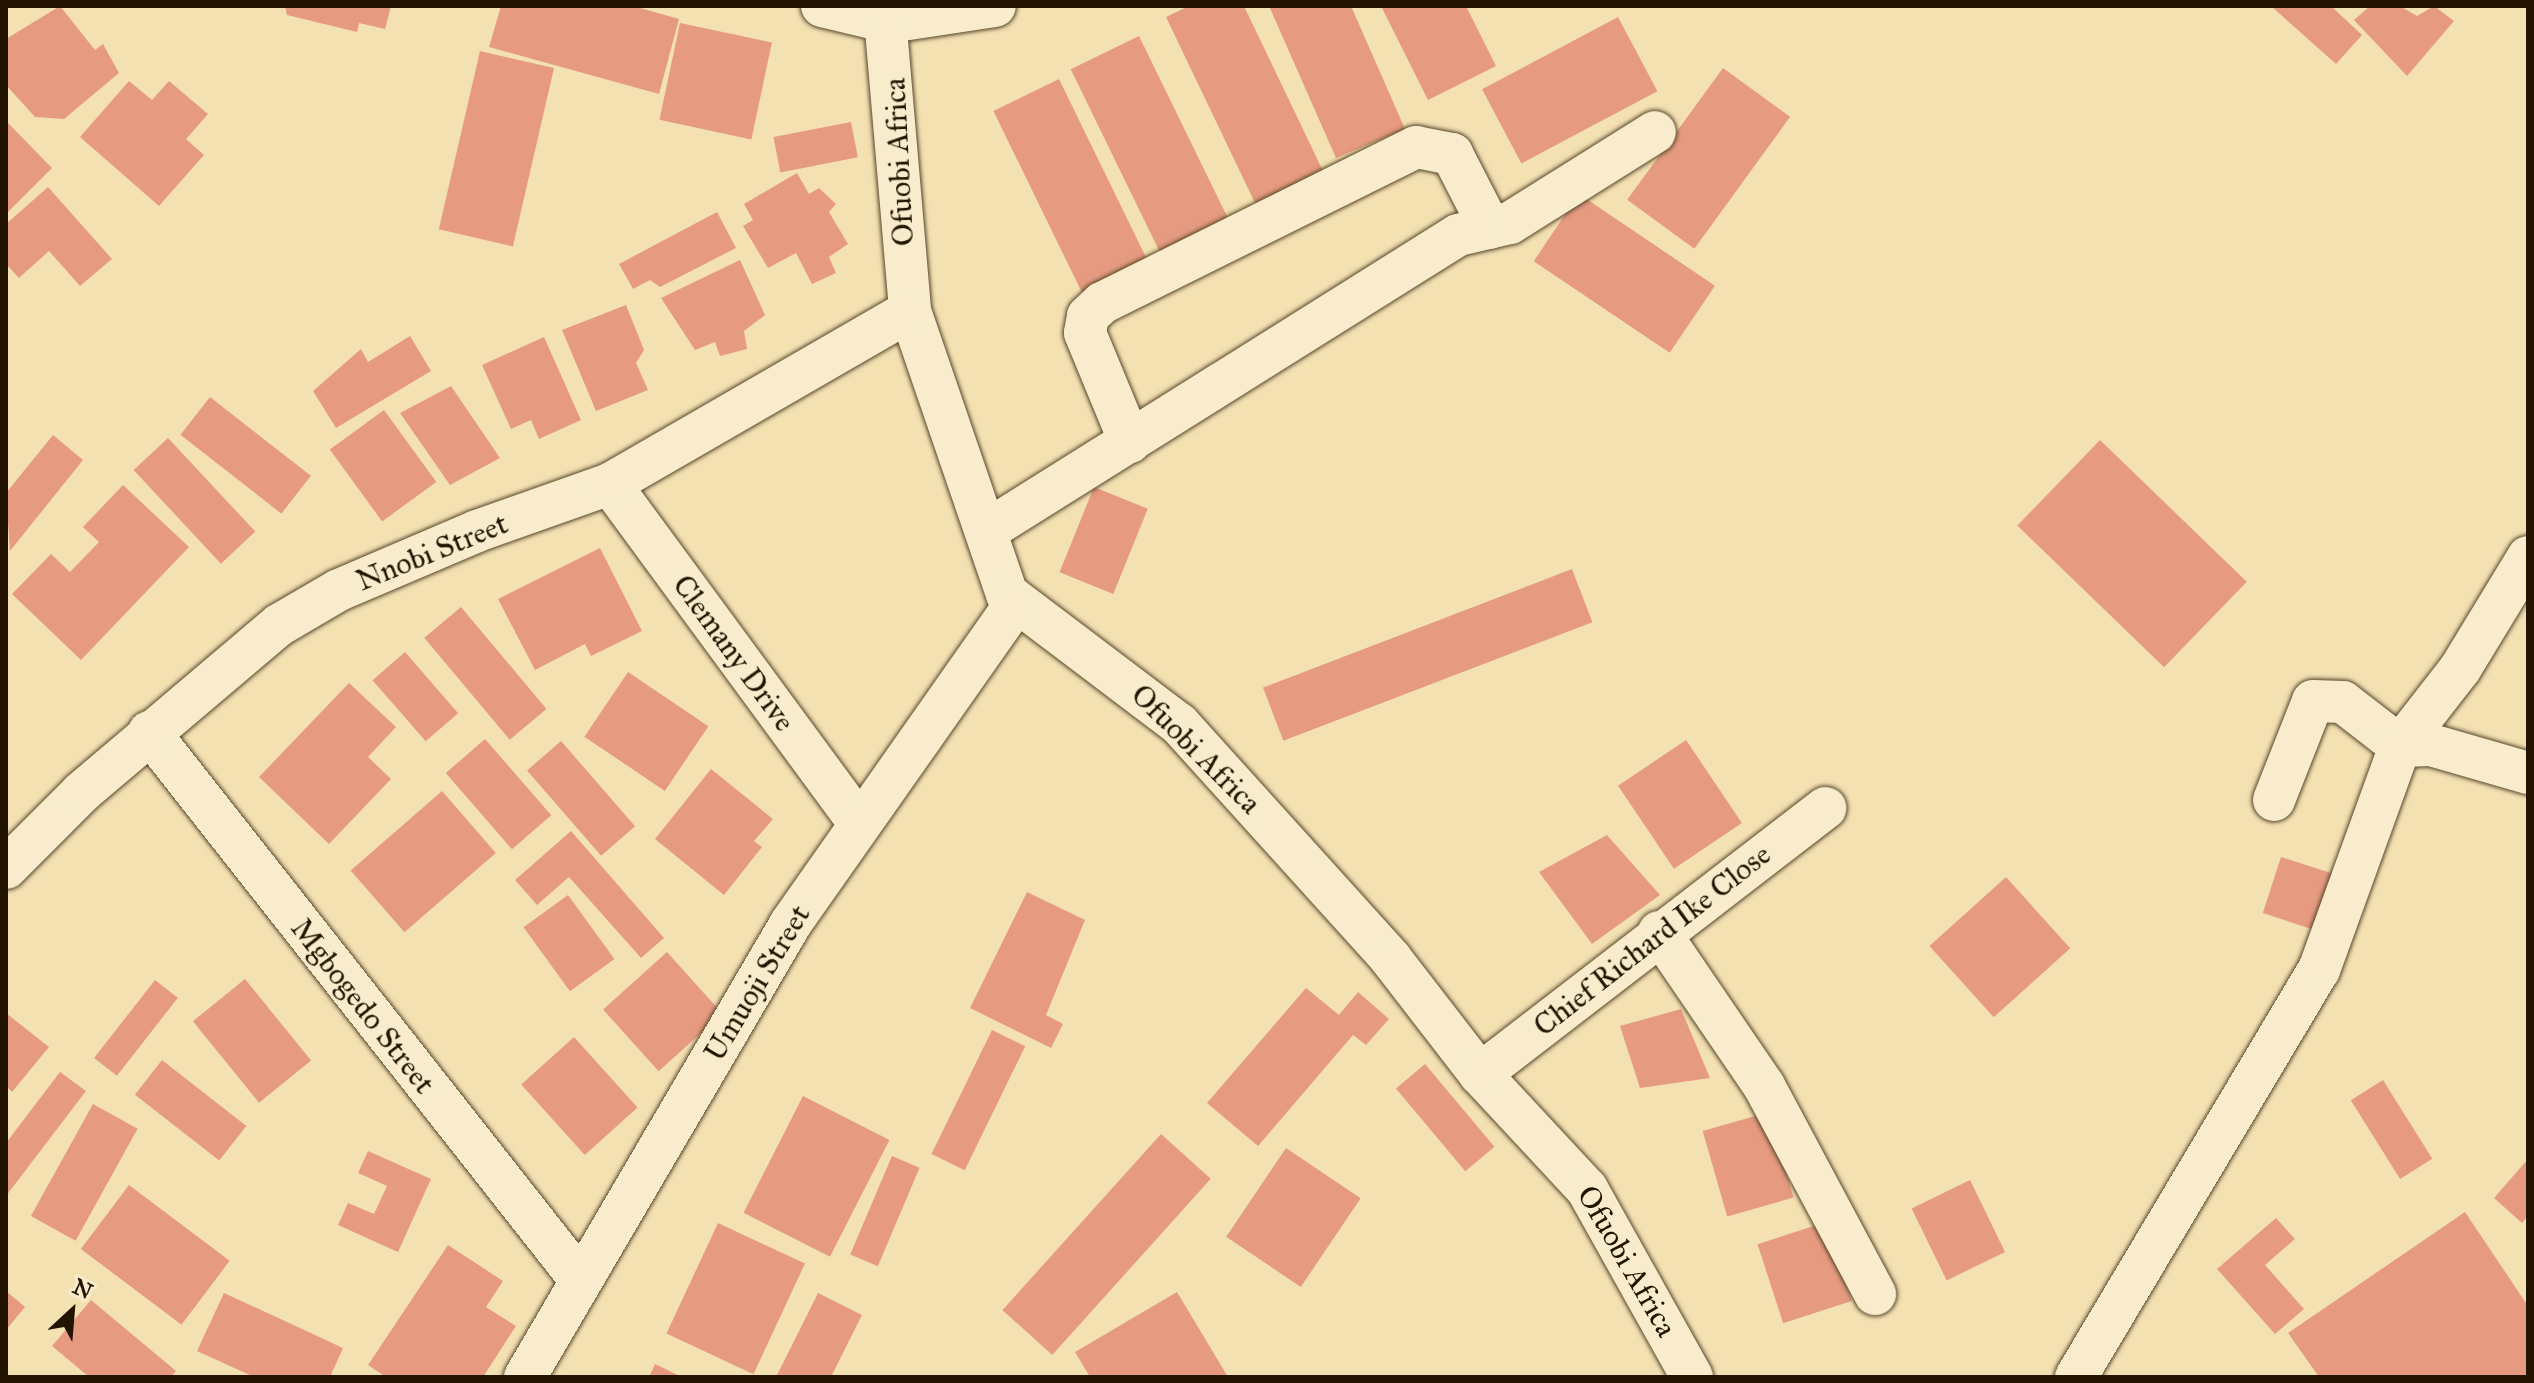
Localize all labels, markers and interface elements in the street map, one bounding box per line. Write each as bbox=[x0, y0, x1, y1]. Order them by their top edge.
street label: Ofuobi Africa bbox=[877, 77, 921, 247]
street label: Nnobi Street bbox=[351, 505, 513, 599]
street label: Clemany Drive bbox=[665, 568, 803, 738]
street label: Ofuobi Africa bbox=[1124, 677, 1268, 821]
street label: Chief Richard Ike Close bbox=[1526, 836, 1778, 1044]
street label: Umuoji Street bbox=[696, 898, 818, 1068]
street label: Mgbogedo Street bbox=[283, 911, 443, 1101]
street label: Ofuobi Africa bbox=[1569, 1179, 1685, 1343]
north arrow bbox=[32, 1271, 112, 1351]
text: N bbox=[68, 1273, 97, 1305]

